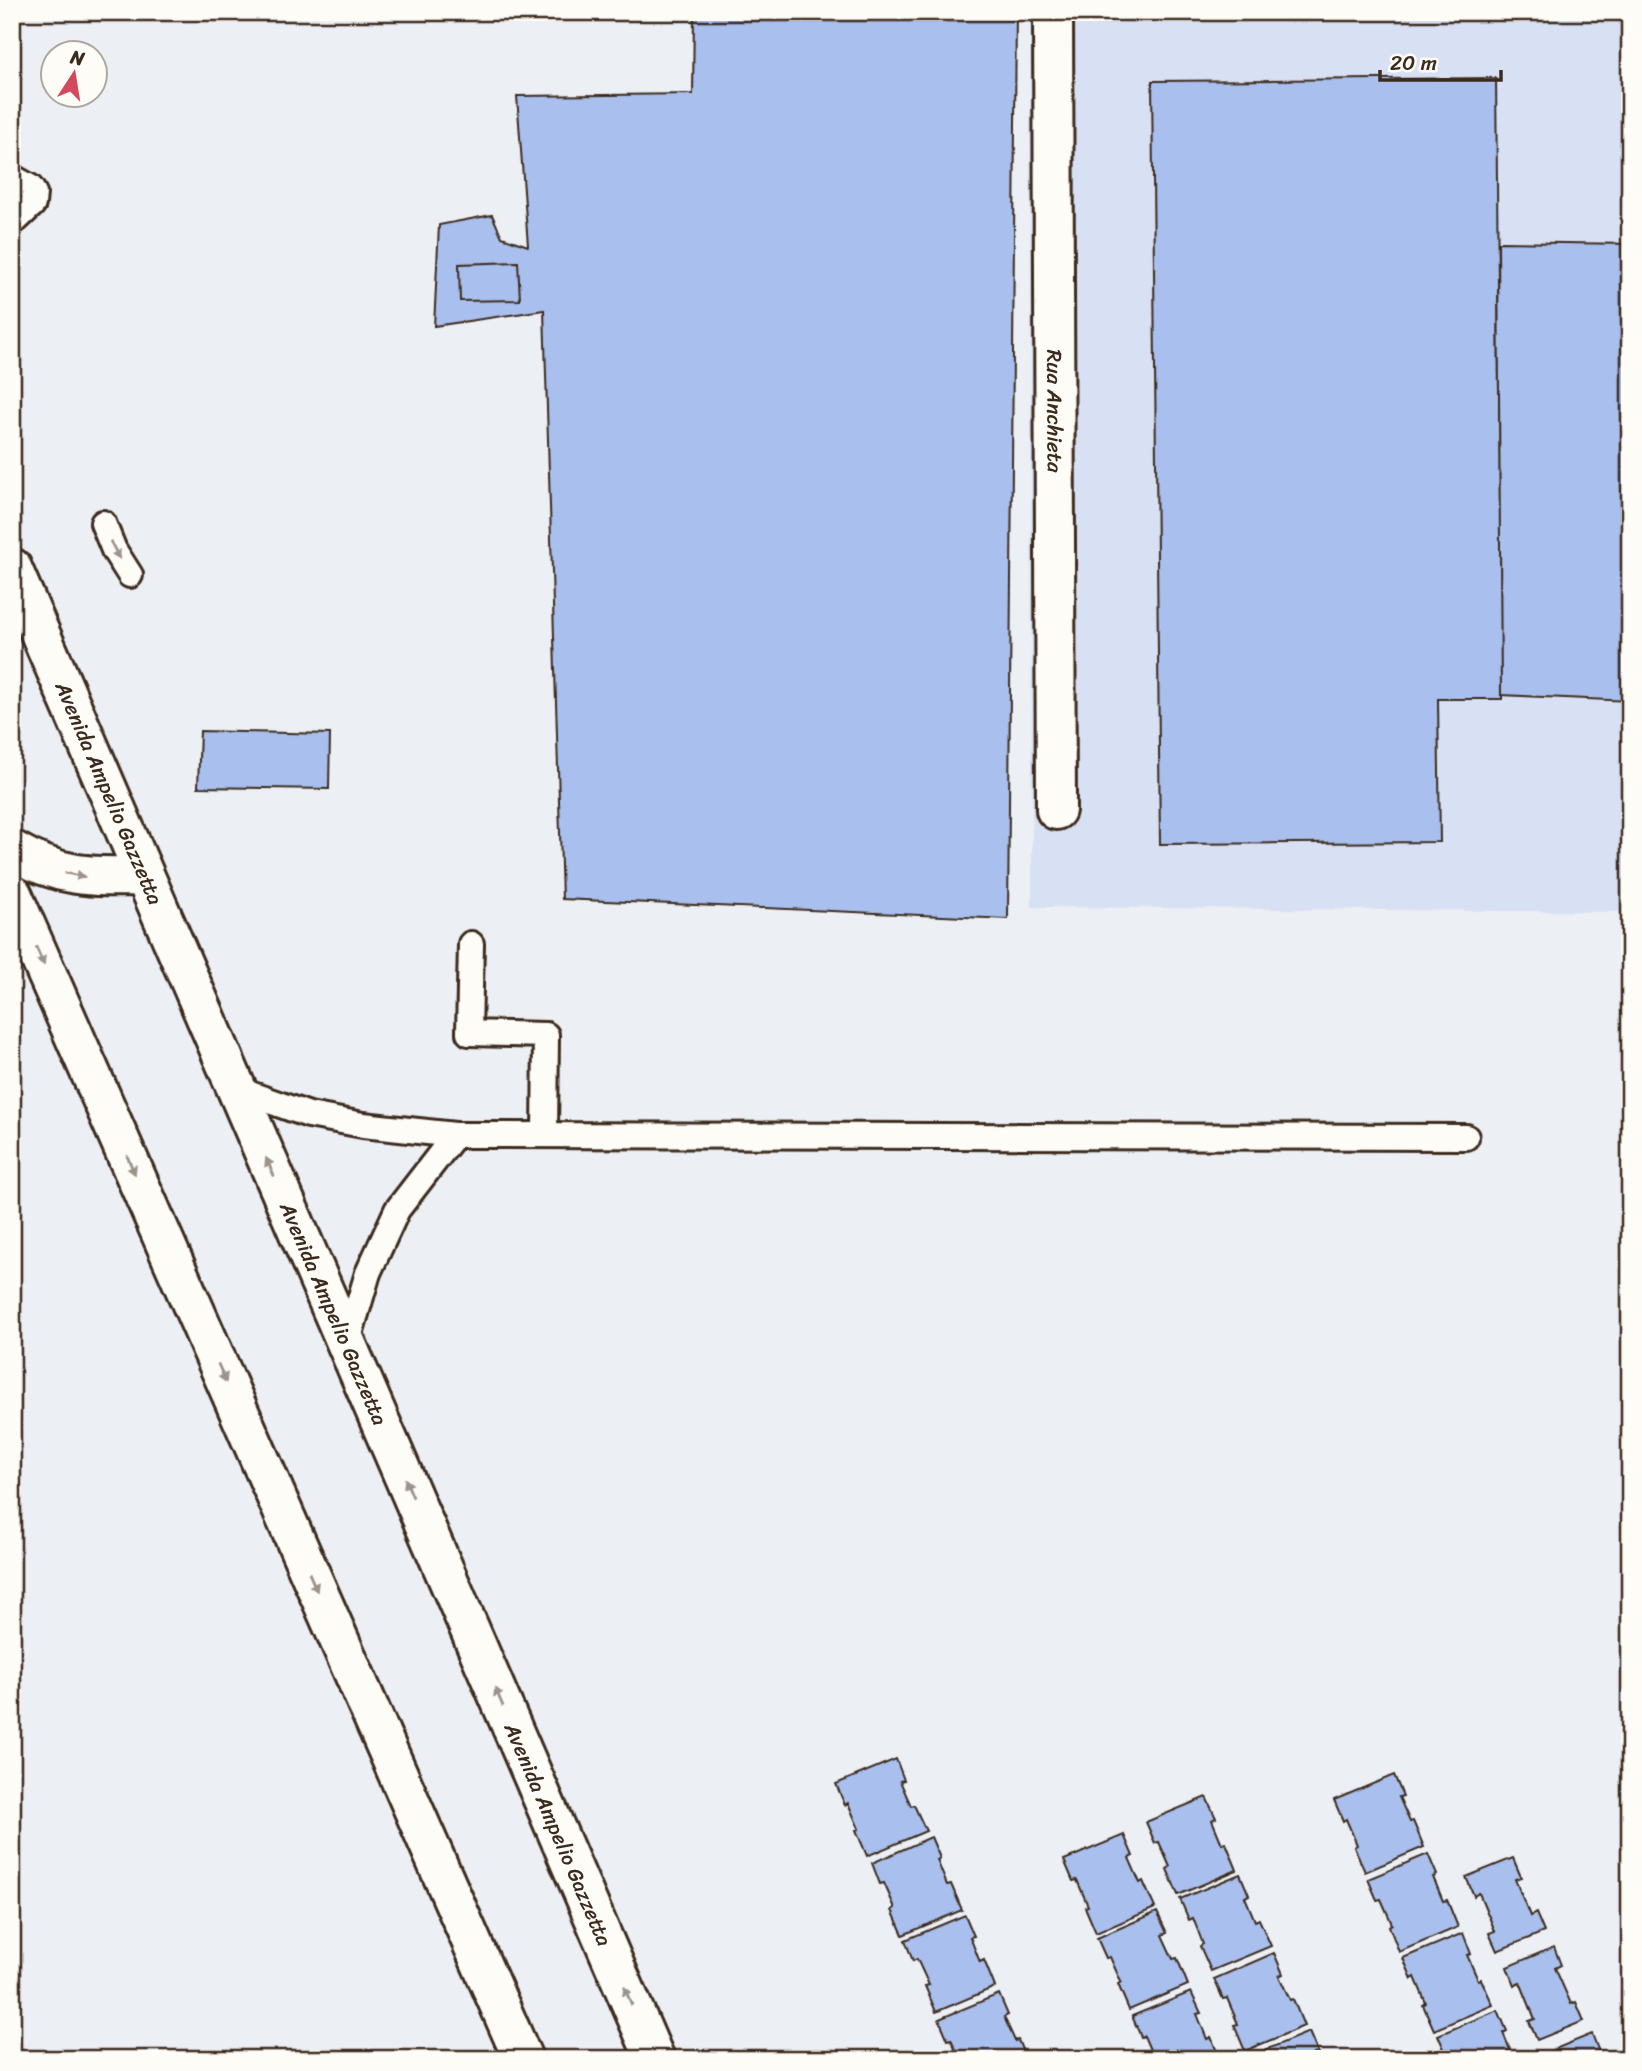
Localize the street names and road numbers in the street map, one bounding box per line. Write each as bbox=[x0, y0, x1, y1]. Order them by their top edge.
street label: Rua Anchieta bbox=[1035, 349, 1074, 473]
street label: Avenida Ampelio Gazzetta bbox=[44, 674, 174, 911]
street label: Avenida Ampelio Gazzetta bbox=[268, 1195, 399, 1432]
street label: Avenida Ampelio Gazzetta bbox=[493, 1715, 623, 1953]

